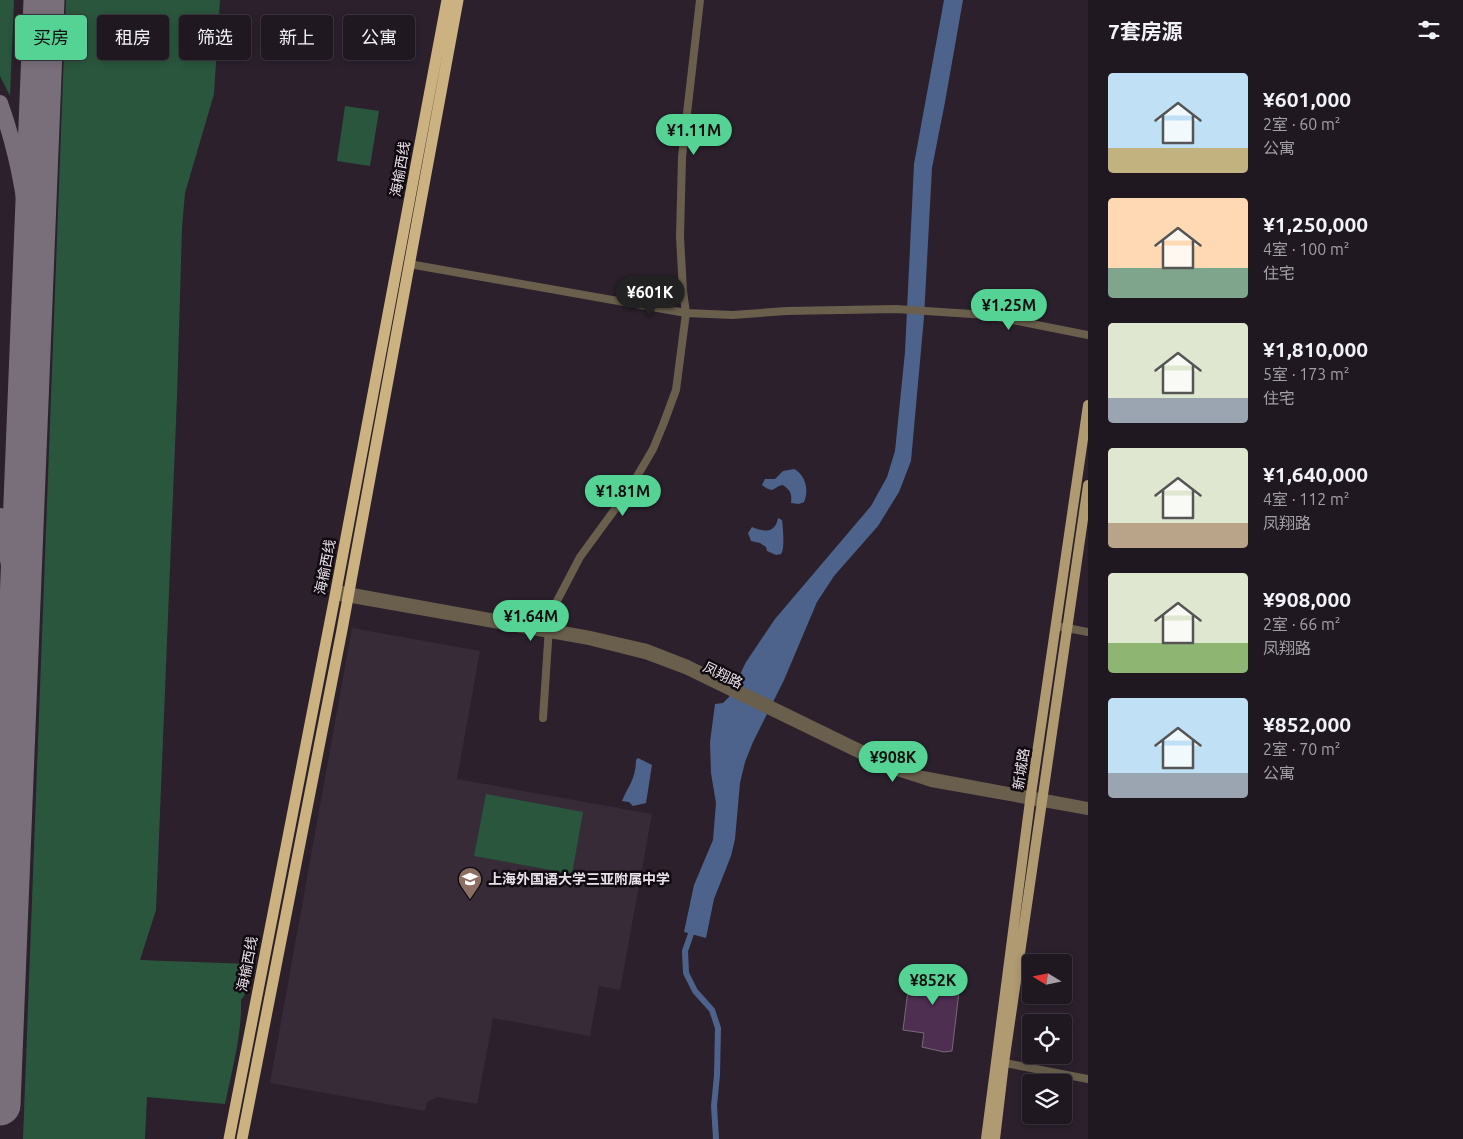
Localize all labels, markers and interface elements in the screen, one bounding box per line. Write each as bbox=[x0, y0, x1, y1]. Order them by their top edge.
chip: 买房 bbox=[15, 15, 87, 60]
chip: 租房 bbox=[97, 15, 169, 60]
chip: 筛选 bbox=[179, 15, 251, 60]
chip: 新上 bbox=[261, 15, 333, 60]
chip: 公寓 bbox=[343, 15, 415, 60]
icon: filters bbox=[1415, 16, 1443, 44]
text: 7套房源 bbox=[1108, 19, 1183, 43]
text: ¥601,000 bbox=[1263, 87, 1351, 111]
icon: home bbox=[1148, 93, 1208, 153]
pin: ¥1.11M bbox=[653, 114, 735, 156]
text: 2室 · 60 m² bbox=[1263, 115, 1341, 133]
text: ¥1.11M bbox=[667, 121, 721, 139]
text: 公寓 bbox=[1263, 139, 1295, 157]
street label: 海榆西线 bbox=[387, 140, 413, 198]
text: ¥1,250,000 bbox=[1263, 212, 1368, 236]
icon: home bbox=[1148, 218, 1208, 278]
text: 4室 · 100 m² bbox=[1263, 240, 1350, 258]
text: 住宅 bbox=[1263, 264, 1295, 282]
pin: ¥601K bbox=[615, 276, 685, 318]
text: ¥601K bbox=[627, 283, 673, 301]
pin: ¥1.25M bbox=[968, 288, 1050, 331]
text: ¥1.25M bbox=[982, 296, 1036, 314]
text: ¥1,810,000 bbox=[1263, 337, 1368, 361]
icon: home bbox=[1148, 343, 1208, 403]
text: 5室 · 173 m² bbox=[1263, 365, 1350, 383]
text: 住宅 bbox=[1263, 389, 1295, 407]
text: ¥1,640,000 bbox=[1263, 462, 1368, 486]
icon: home bbox=[1148, 468, 1208, 528]
pin: ¥1.81M bbox=[582, 474, 664, 517]
text: ¥1.81M bbox=[596, 482, 650, 500]
text: 4室 · 112 m² bbox=[1263, 490, 1350, 508]
text: 凤翔路 bbox=[1263, 514, 1311, 532]
street label: 海榆西线 bbox=[312, 538, 338, 596]
text: ¥908,000 bbox=[1263, 587, 1351, 611]
icon: home bbox=[1148, 593, 1208, 653]
pin: ¥1.64M bbox=[490, 600, 572, 642]
text: ¥1.64M bbox=[504, 607, 558, 625]
text: 2室 · 66 m² bbox=[1263, 615, 1341, 633]
text: 凤翔路 bbox=[1263, 639, 1311, 657]
street label: 凤翔路 bbox=[701, 659, 745, 691]
text: ¥852,000 bbox=[1263, 712, 1351, 736]
icon: home bbox=[1148, 718, 1208, 778]
pin: ¥908K bbox=[858, 740, 928, 783]
text: 2室 · 70 m² bbox=[1263, 740, 1341, 758]
street label: 新城路 bbox=[1010, 747, 1032, 791]
text: ¥908K bbox=[870, 748, 916, 766]
text: 公寓 bbox=[1263, 764, 1295, 782]
school or university icon: 上海外国语大学三亚附属中学 bbox=[457, 866, 483, 900]
place label: 上海外国语大学三亚附属中学 bbox=[488, 871, 670, 887]
street label: 海榆西线 bbox=[234, 935, 260, 993]
north arrow bbox=[1022, 954, 1072, 1004]
map controls bbox=[1022, 954, 1072, 1124]
pin: ¥852K bbox=[898, 964, 968, 1006]
text: ¥852K bbox=[910, 971, 956, 989]
button: locate bbox=[1022, 1014, 1072, 1064]
button: layers bbox=[1022, 1074, 1072, 1124]

